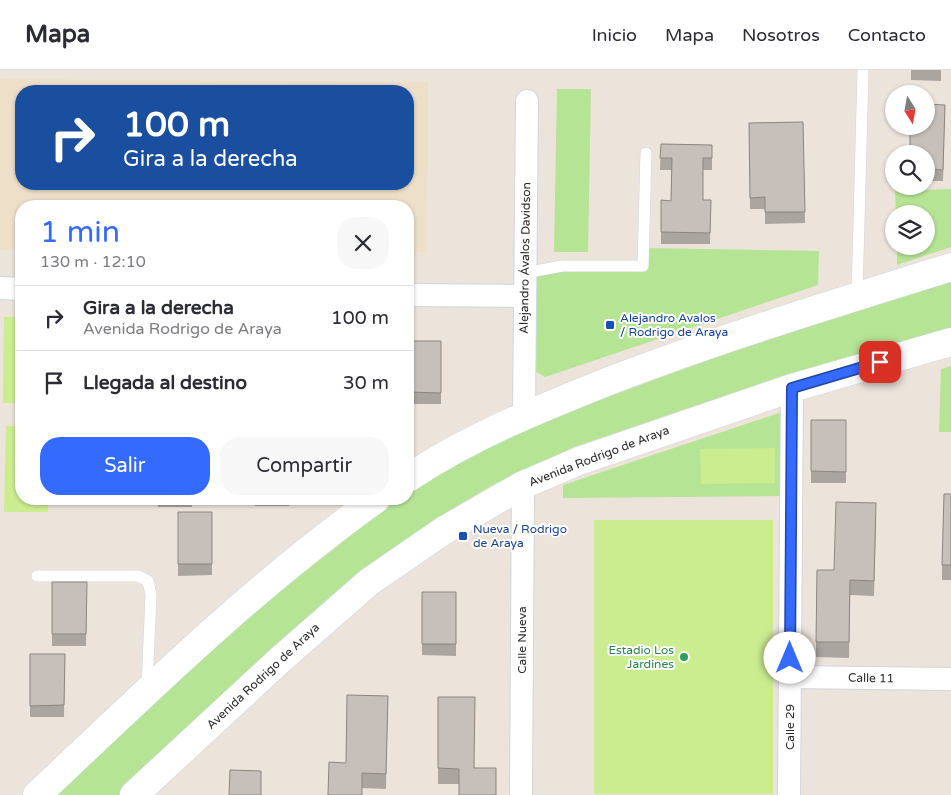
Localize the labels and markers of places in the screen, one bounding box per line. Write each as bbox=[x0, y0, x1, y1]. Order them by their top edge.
place label: Alejandro Avalos / Rodrigo de Araya bbox=[620, 311, 728, 339]
marker: Alejandro Avalos / Rodrigo de Araya bbox=[604, 319, 616, 331]
pin bbox=[859, 341, 901, 383]
place label: Nueva / Rodrigo de Araya bbox=[473, 522, 567, 550]
marker: Nueva / Rodrigo de Araya bbox=[457, 530, 469, 542]
place label: Estadio Los Jardines bbox=[608, 643, 674, 671]
marker: Estadio Los Jardines bbox=[678, 651, 690, 663]

